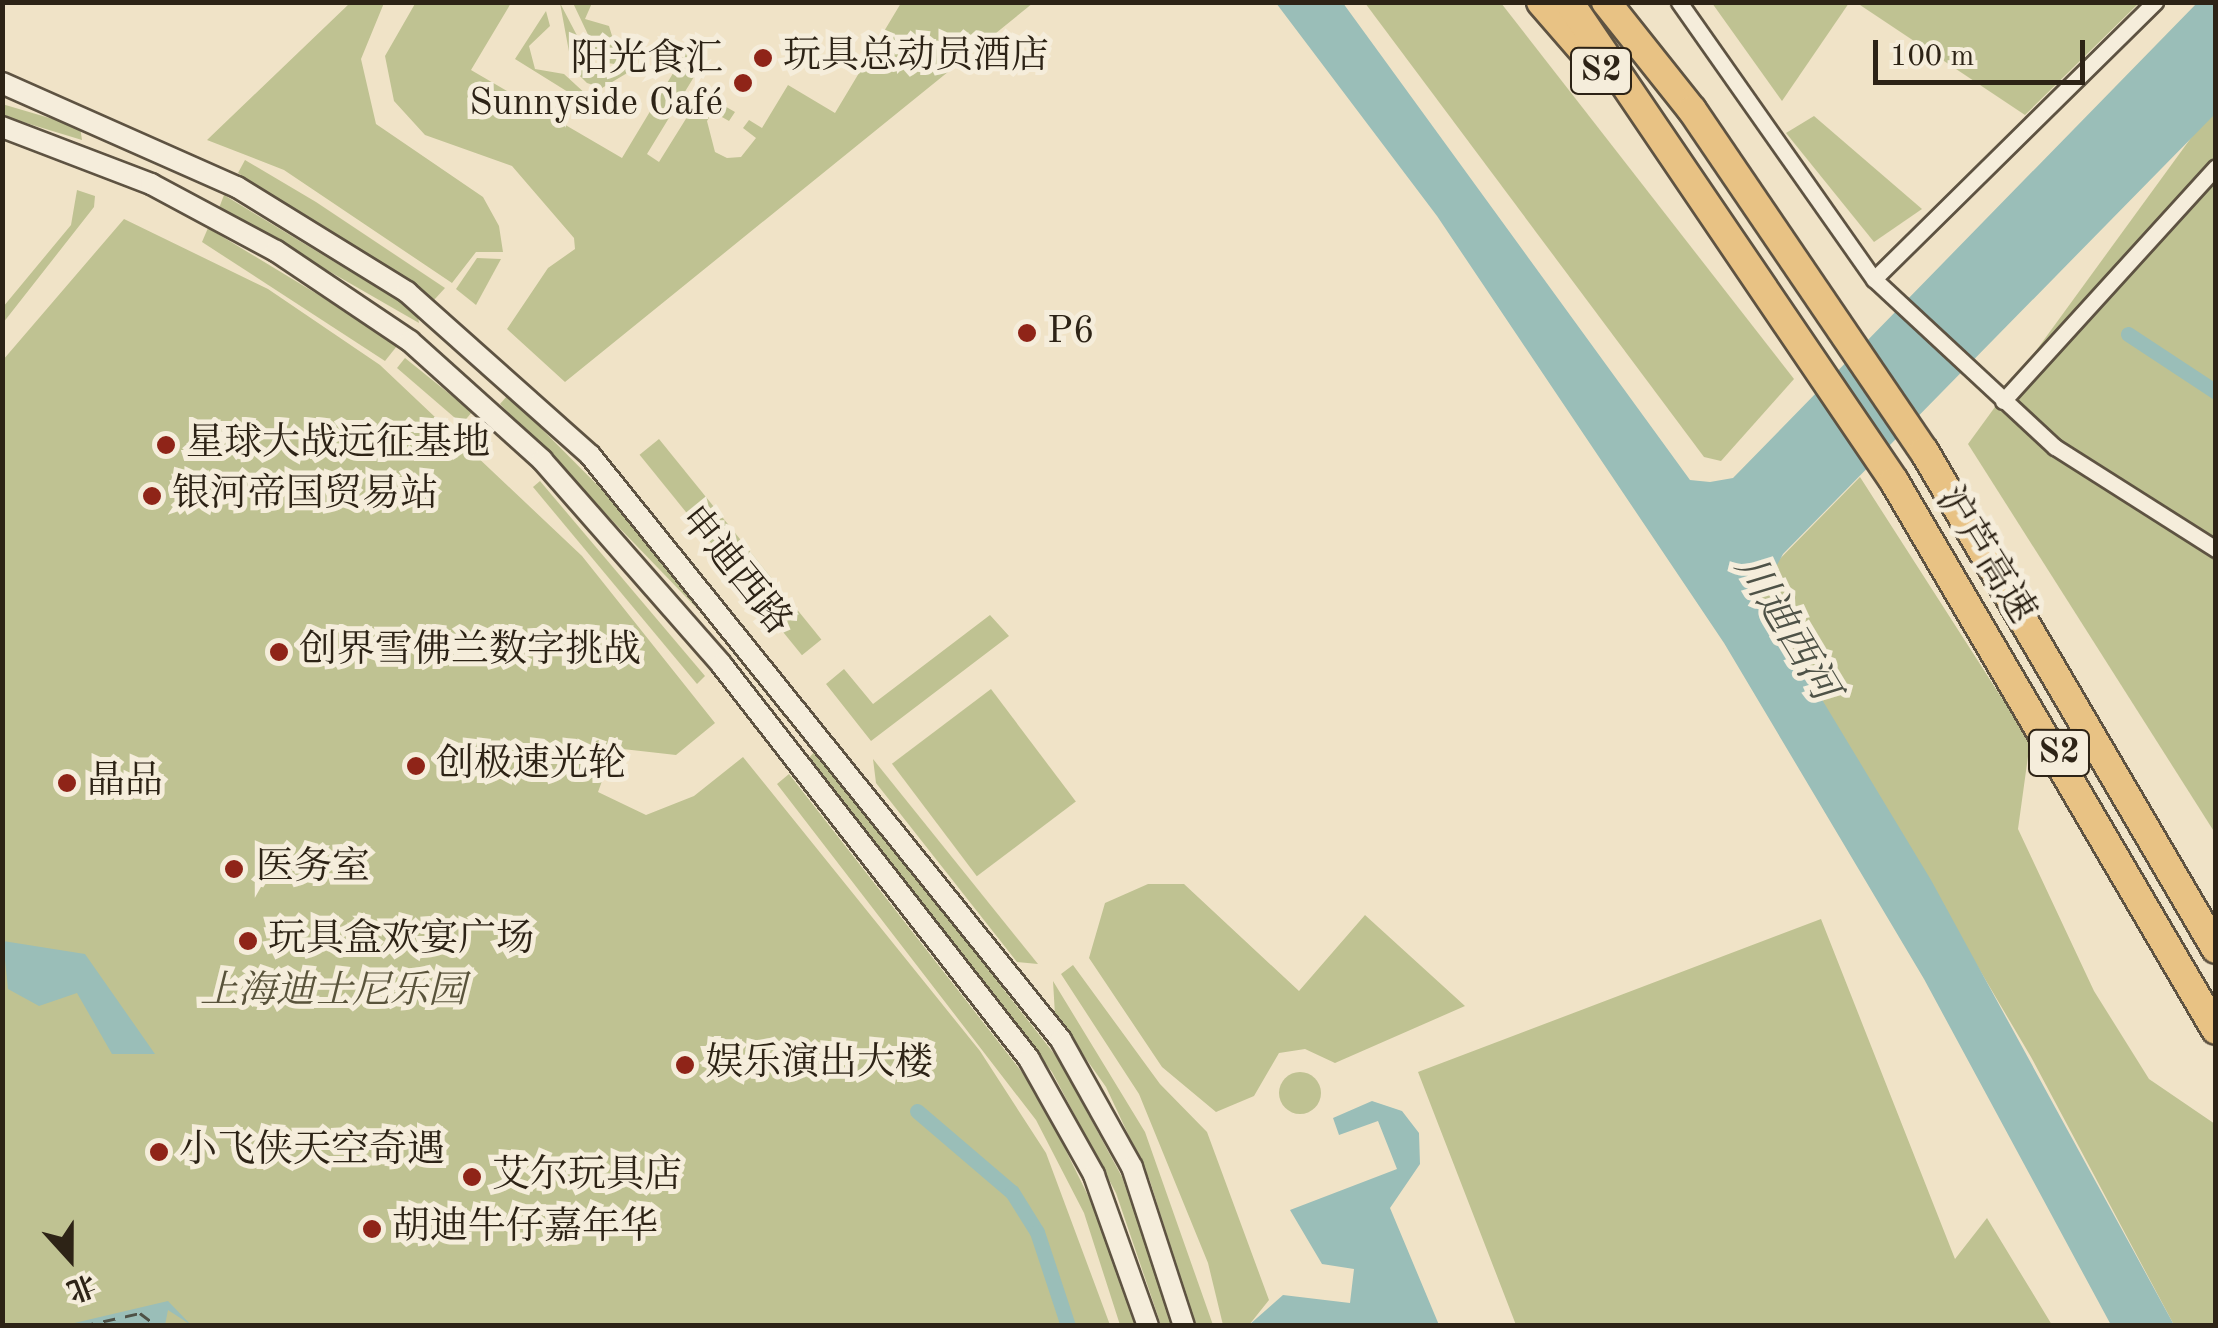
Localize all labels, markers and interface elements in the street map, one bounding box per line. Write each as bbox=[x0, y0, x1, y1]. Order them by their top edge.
scale bar bbox=[1878, 20, 2090, 82]
place label: 玩具总动员酒店 bbox=[783, 35, 1049, 81]
place label: 阳光食汇 Sunnyside Café bbox=[469, 38, 723, 127]
road number: S2 bbox=[1568, 41, 1634, 101]
text: 100 m bbox=[1890, 42, 1974, 72]
marker: 玩具总动员酒店 bbox=[752, 47, 774, 69]
marker: 阳光食汇 Sunnyside Café bbox=[732, 72, 754, 94]
place label: P6 bbox=[1047, 310, 1095, 356]
marker: P6 bbox=[1016, 322, 1038, 344]
place label: 星球大战远征基地 bbox=[186, 422, 490, 468]
marker: 星球大战远征基地 bbox=[155, 434, 177, 456]
place label: 银河帝国贸易站 bbox=[172, 473, 438, 519]
street label: 沪芦高速 bbox=[1924, 479, 2044, 633]
marker: 银河帝国贸易站 bbox=[141, 485, 163, 507]
street label: 申迪西路 bbox=[668, 498, 800, 644]
water label: 川迪西河 bbox=[1723, 548, 1847, 710]
place label: 创界雪佛兰数字挑战 bbox=[299, 629, 641, 675]
marker: 创界雪佛兰数字挑战 bbox=[268, 641, 290, 663]
road number: S2 bbox=[2026, 723, 2092, 783]
place label: 创极速光轮 bbox=[436, 743, 626, 789]
marker: 创极速光轮 bbox=[405, 755, 427, 777]
place label: 晶品 bbox=[87, 760, 163, 806]
marker: 晶品 bbox=[56, 772, 78, 794]
place label: 医务室 bbox=[256, 846, 370, 892]
marker: 医务室 bbox=[221, 856, 247, 882]
place label: 玩具盒欢宴广场 bbox=[268, 918, 534, 964]
marker: 玩具盒欢宴广场 bbox=[237, 930, 259, 952]
park label: 上海迪士尼乐园 bbox=[200, 970, 466, 1016]
place label: 娱乐演出大楼 bbox=[705, 1042, 933, 1088]
marker: 娱乐演出大楼 bbox=[674, 1054, 696, 1076]
place label: 小飞侠天空奇遇 bbox=[179, 1129, 445, 1175]
marker: 小飞侠天空奇遇 bbox=[148, 1141, 170, 1163]
place label: 艾尔玩具店 bbox=[492, 1154, 682, 1200]
marker: 艾尔玩具店 bbox=[461, 1166, 483, 1188]
place label: 胡迪牛仔嘉年华 bbox=[392, 1206, 658, 1252]
north arrow bbox=[20, 1208, 120, 1308]
marker: 胡迪牛仔嘉年华 bbox=[361, 1218, 383, 1240]
text: 北 bbox=[63, 1268, 99, 1304]

